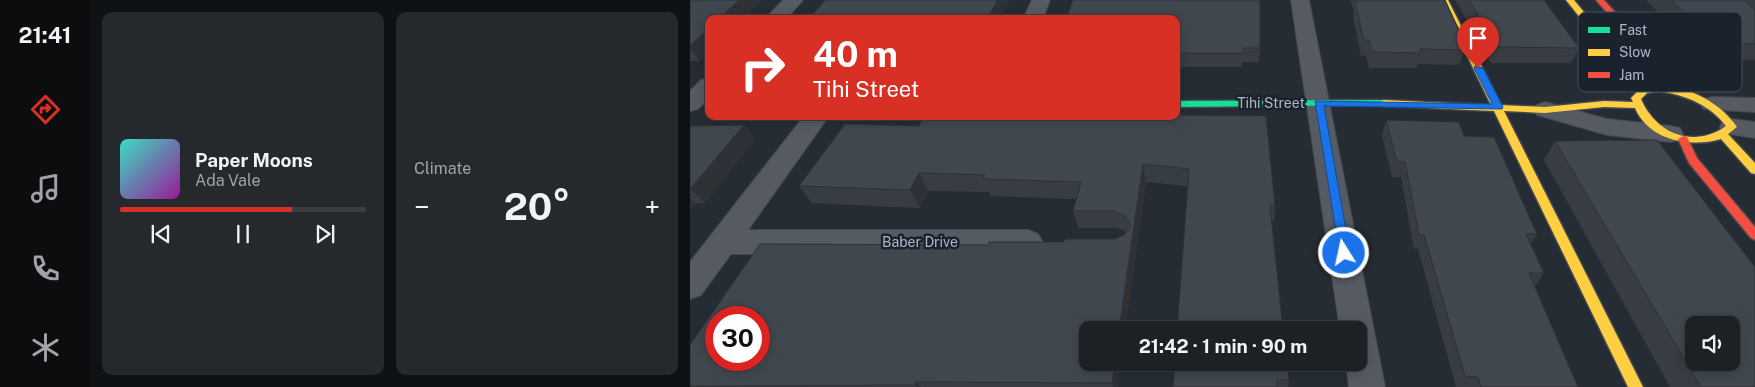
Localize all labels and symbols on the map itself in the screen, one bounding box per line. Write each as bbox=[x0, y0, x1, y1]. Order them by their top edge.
legend bbox=[1578, 12, 1742, 92]
pin bbox=[1457, 17, 1499, 68]
text: Fast bbox=[1619, 22, 1647, 38]
text: Slow bbox=[1619, 44, 1651, 60]
text: Jam bbox=[1619, 67, 1644, 83]
street label: Tihi Street bbox=[1237, 95, 1305, 111]
position arrow bbox=[1317, 226, 1369, 278]
street label: Baber Drive bbox=[882, 234, 958, 250]
speed limit sign: 30 bbox=[705, 306, 770, 371]

